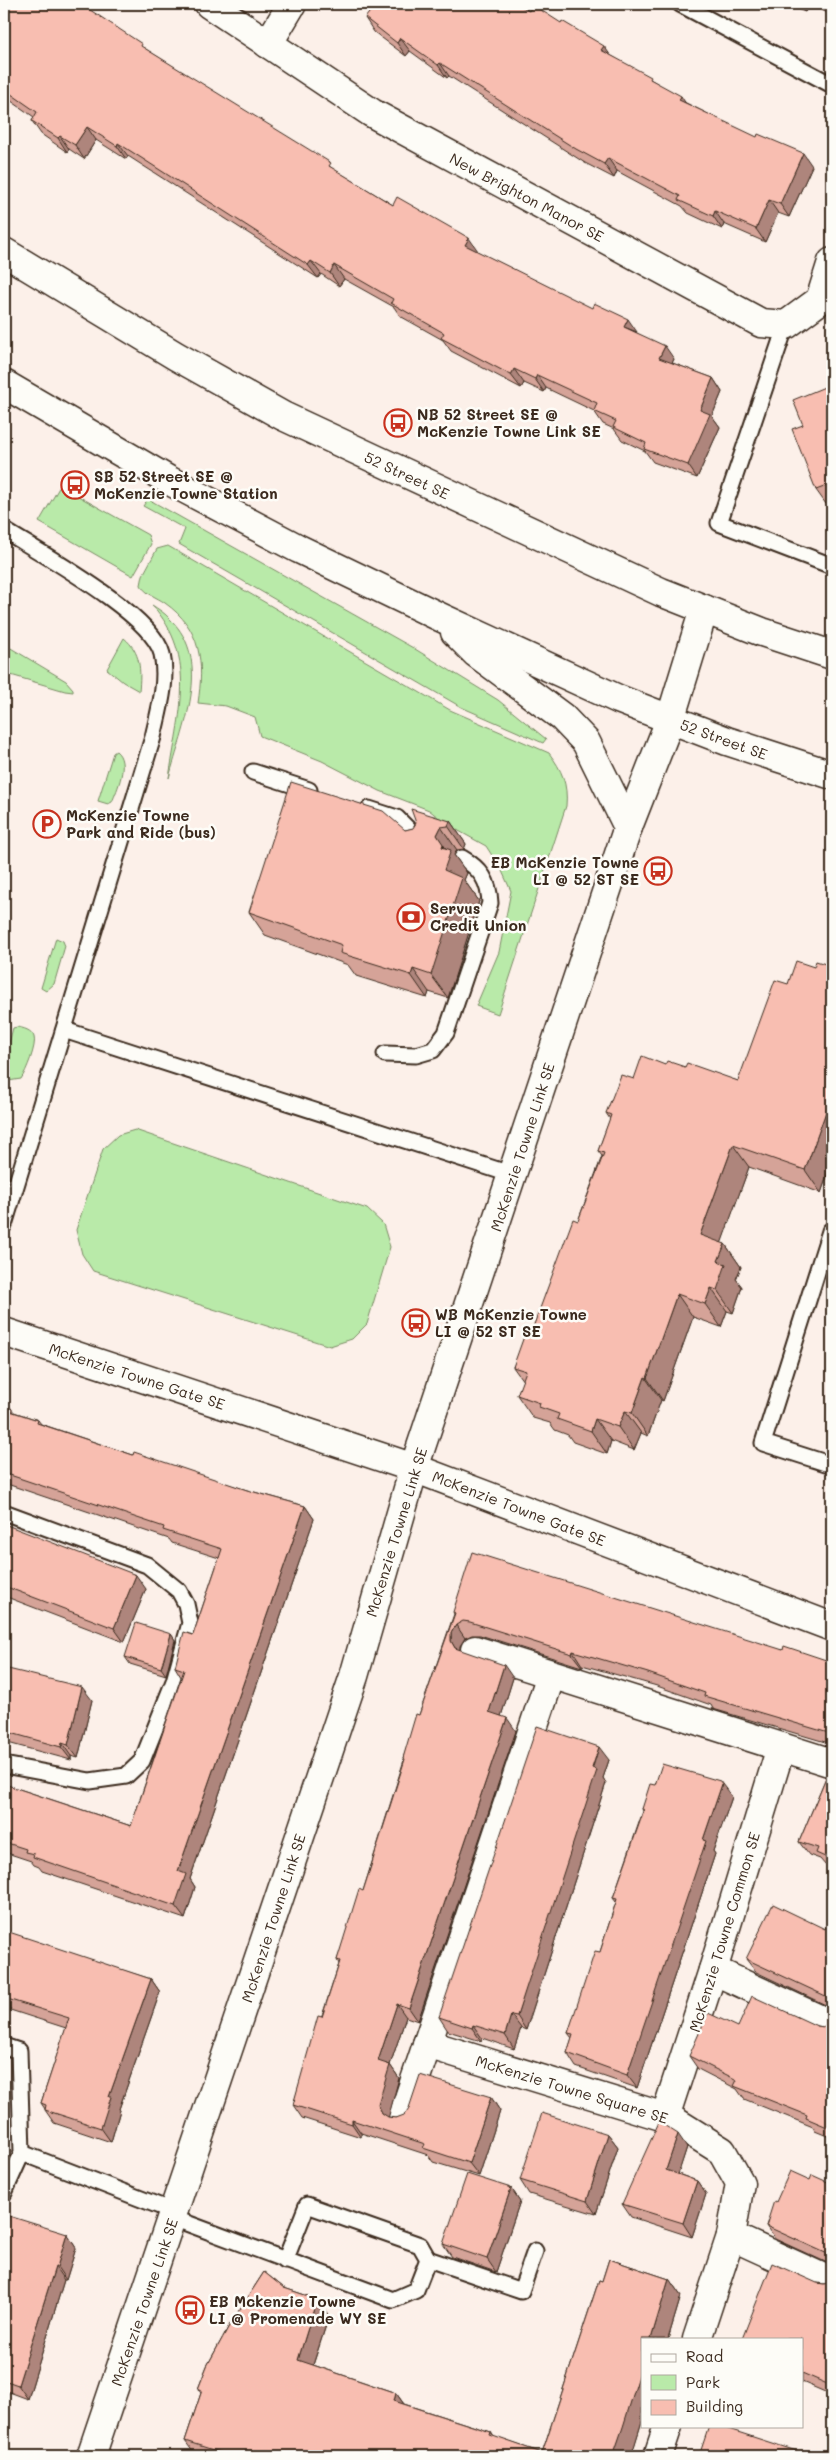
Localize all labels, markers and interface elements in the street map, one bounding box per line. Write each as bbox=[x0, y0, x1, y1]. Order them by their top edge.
street label: New Brighton Manor SE bbox=[446, 148, 608, 246]
place label: NB 52 Street SE @ McKenzie Towne Link SE bbox=[417, 404, 601, 441]
bus stop icon: NB 52 Street SE @ McKenzie Towne Link SE bbox=[383, 408, 413, 438]
street label: 52 Street SE bbox=[361, 447, 453, 504]
place label: SB 52 Street SE @ McKenzie Towne Station bbox=[94, 466, 278, 503]
bus stop icon: SB 52 Street SE @ McKenzie Towne Station bbox=[60, 470, 90, 500]
street label: 52 Street SE bbox=[678, 714, 771, 764]
place label: McKenzie Towne Park and Ride (bus) bbox=[66, 805, 216, 842]
parking icon: McKenzie Towne Park and Ride (bus) bbox=[32, 809, 62, 839]
place label: EB McKenzie Towne LI @ 52 ST SE bbox=[490, 852, 639, 889]
bus stop icon: EB McKenzie Towne LI @ 52 ST SE bbox=[643, 856, 673, 886]
place label: Servus Credit Union bbox=[430, 898, 526, 935]
bank icon: Servus Credit Union bbox=[396, 902, 426, 932]
street label: McKenzie Towne Link SE bbox=[485, 1060, 559, 1234]
place label: WB McKenzie Towne LI @ 52 ST SE bbox=[435, 1304, 587, 1341]
bus stop icon: WB McKenzie Towne LI @ 52 ST SE bbox=[401, 1308, 431, 1338]
street label: McKenzie Towne Gate SE bbox=[46, 1338, 228, 1414]
street label: McKenzie Towne Link SE bbox=[361, 1444, 431, 1619]
street label: McKenzie Towne Gate SE bbox=[430, 1466, 609, 1550]
street label: McKenzie Towne Common SE bbox=[684, 1829, 764, 2035]
street label: McKenzie Towne Link SE bbox=[236, 1831, 310, 2005]
street label: McKenzie Towne Square SE bbox=[473, 2050, 671, 2128]
street label: McKenzie Towne Link SE bbox=[106, 2215, 182, 2389]
place label: EB Mckenzie Towne LI @ Promenade WY SE bbox=[209, 2291, 386, 2328]
bus stop icon: EB Mckenzie Towne LI @ Promenade WY SE bbox=[175, 2295, 205, 2325]
legend bbox=[641, 2338, 804, 2428]
text: Road bbox=[686, 2346, 723, 2366]
text: Park bbox=[686, 2372, 720, 2392]
text: Building bbox=[686, 2396, 743, 2416]

